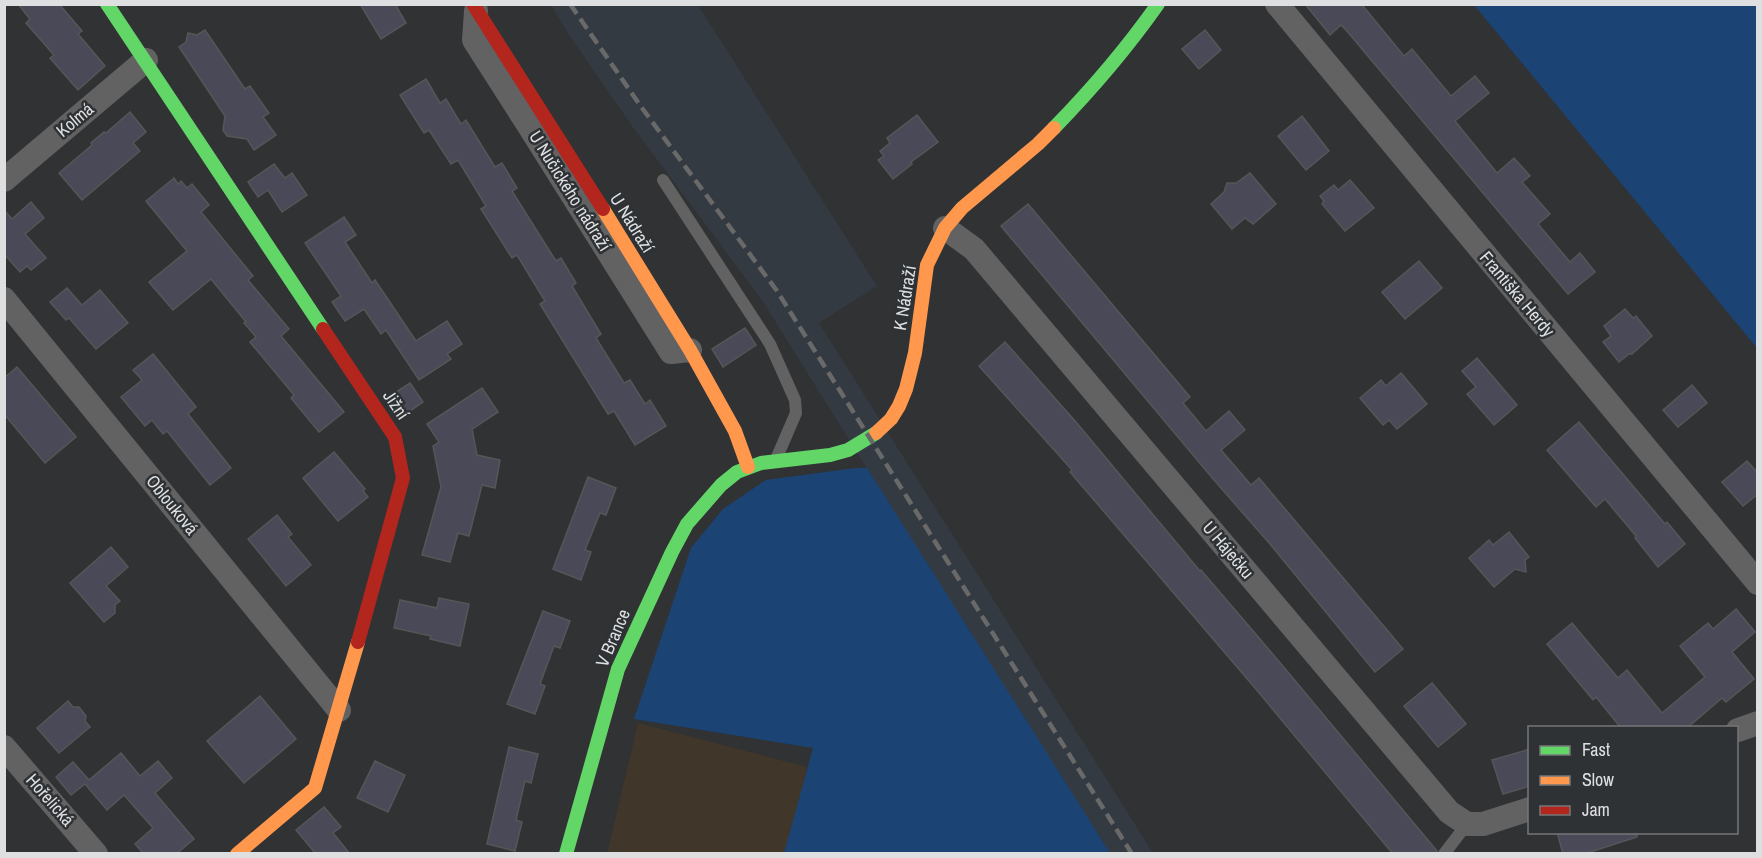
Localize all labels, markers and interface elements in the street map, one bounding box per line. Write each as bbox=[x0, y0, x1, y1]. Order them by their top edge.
street label: Kolmá bbox=[51, 97, 99, 143]
street label: U Nučického nádraží bbox=[523, 126, 618, 257]
street label: U Nádraží bbox=[604, 188, 661, 258]
street label: Františka Herdy bbox=[1474, 245, 1561, 342]
street label: K Nádraží bbox=[887, 263, 922, 332]
street label: Jižní bbox=[377, 385, 416, 425]
street label: Oblouková bbox=[140, 469, 204, 540]
street label: U Háječku bbox=[1197, 516, 1260, 584]
street label: V Brance bbox=[589, 605, 636, 671]
legend bbox=[1528, 726, 1738, 834]
text: Fast bbox=[1582, 737, 1610, 762]
text: Slow bbox=[1582, 767, 1614, 792]
street label: Hořelická bbox=[20, 768, 80, 831]
text: Jam bbox=[1582, 797, 1610, 822]

